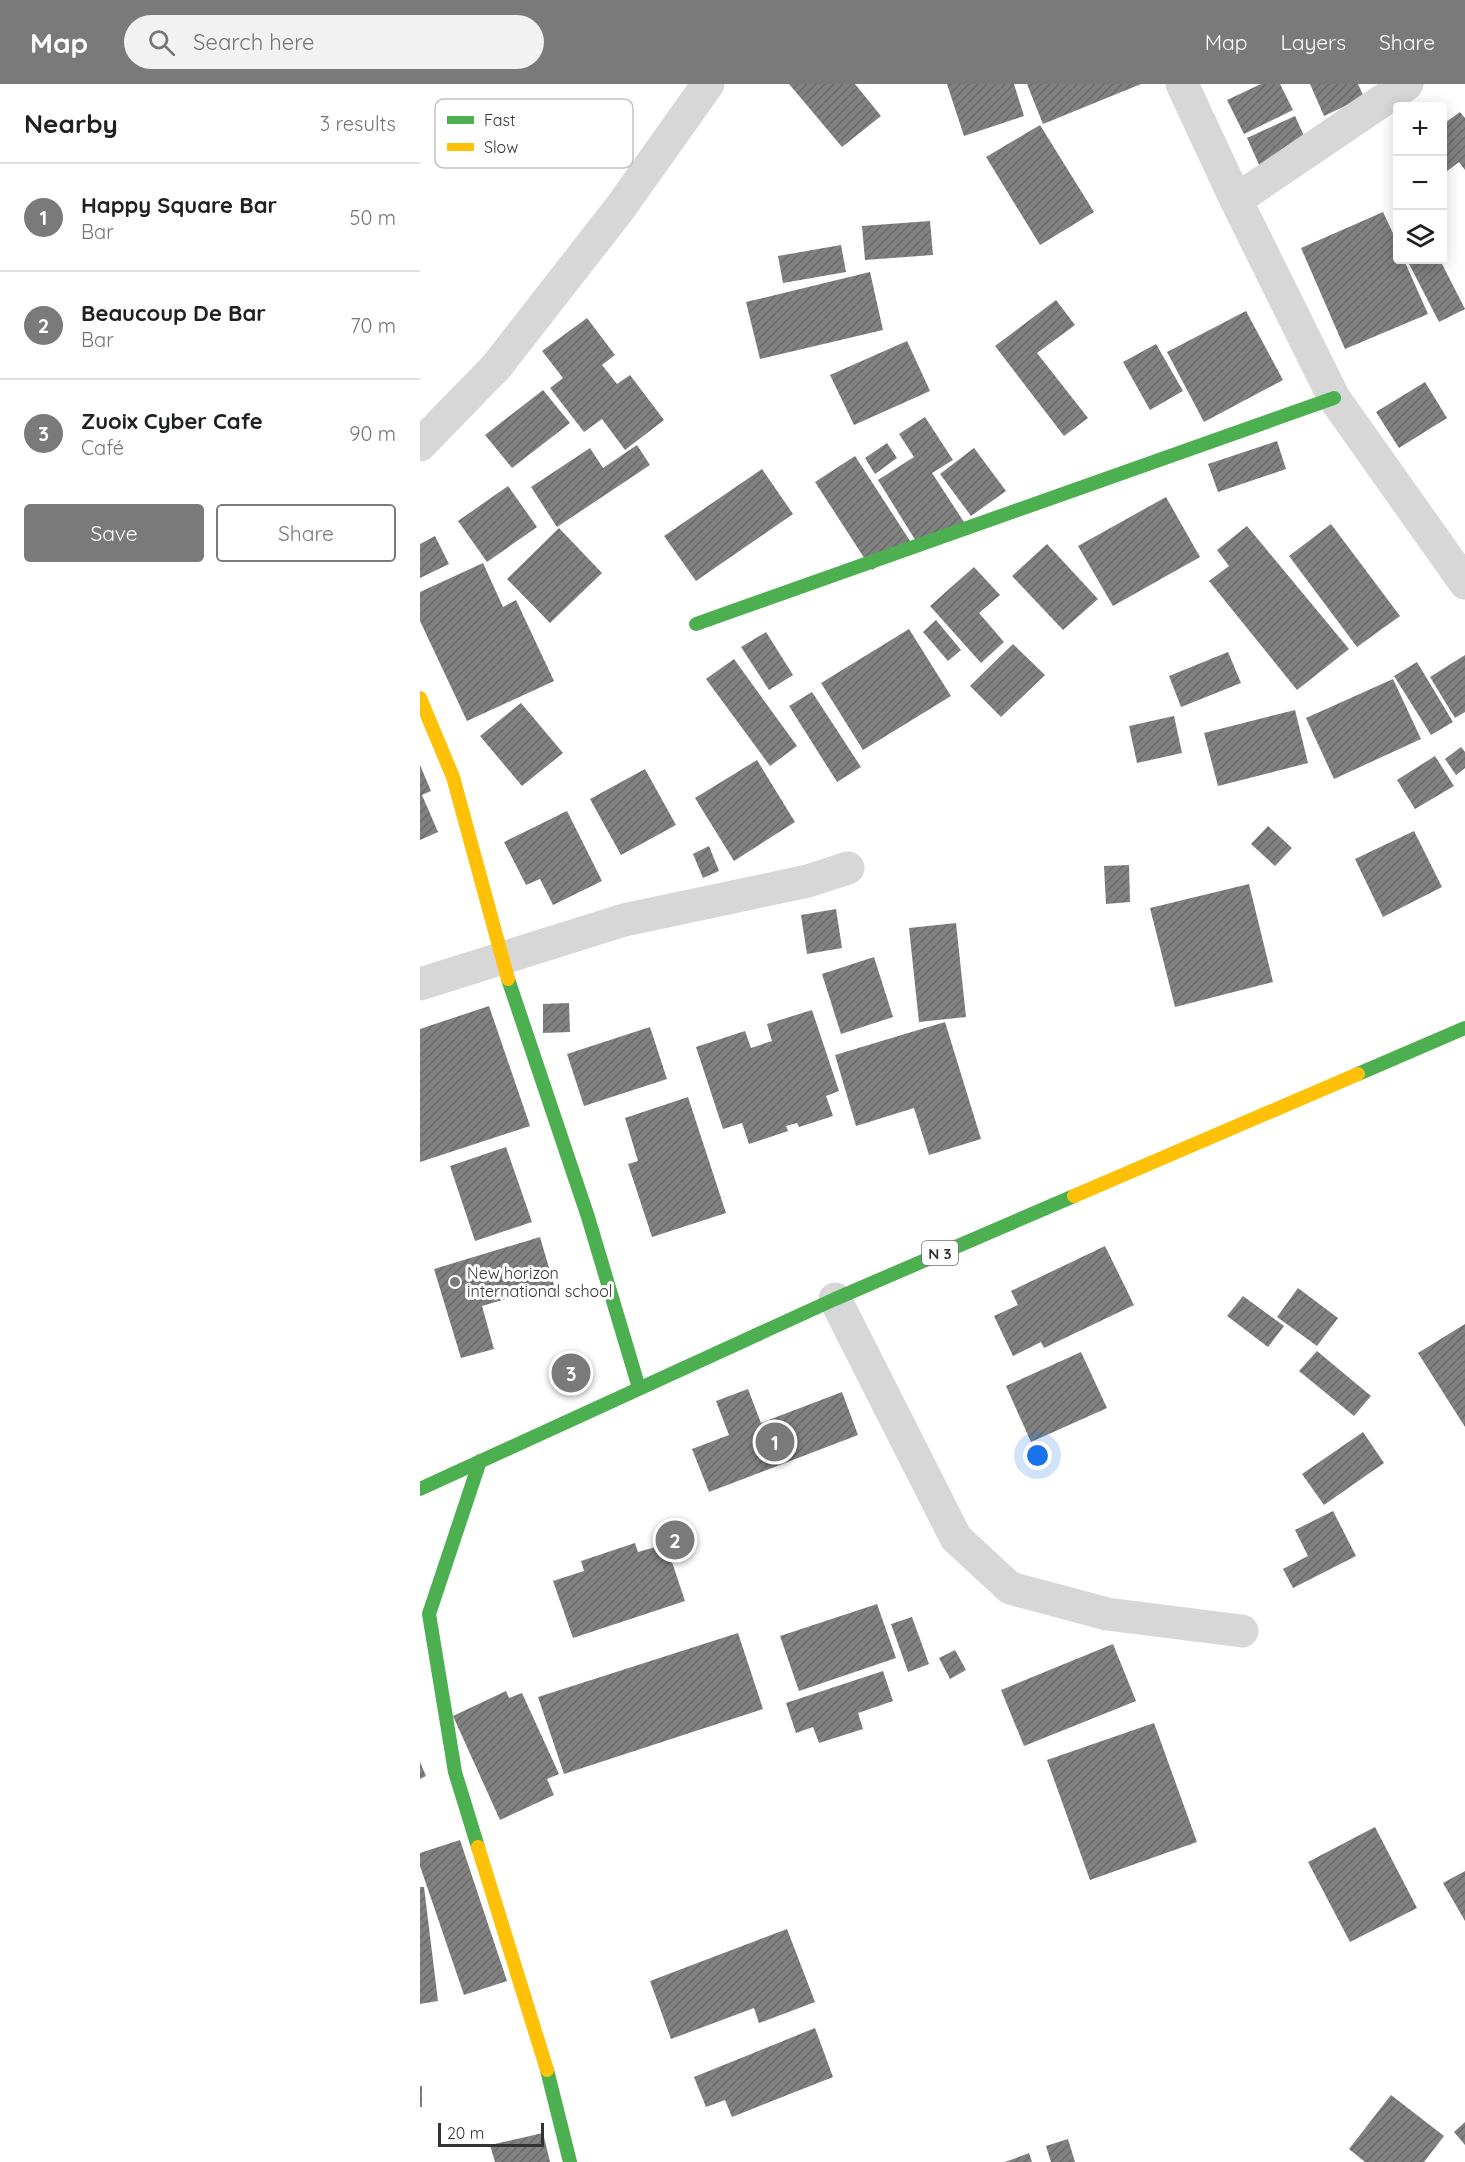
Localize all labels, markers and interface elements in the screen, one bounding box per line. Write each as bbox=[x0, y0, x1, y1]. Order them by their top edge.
search box bbox=[124, 15, 544, 69]
text: Map bbox=[30, 25, 88, 60]
icon: search bbox=[145, 26, 178, 59]
text: Search here bbox=[193, 28, 315, 56]
text: Map bbox=[1205, 29, 1248, 55]
text: Layers bbox=[1281, 29, 1346, 55]
text: Share bbox=[1379, 29, 1435, 55]
legend bbox=[435, 99, 633, 168]
map controls bbox=[1393, 102, 1447, 264]
button: + bbox=[1393, 102, 1447, 156]
text: Nearby bbox=[24, 107, 118, 140]
text: Fast bbox=[484, 110, 515, 130]
text: 3 results bbox=[320, 111, 396, 136]
text: Slow bbox=[484, 137, 518, 157]
button: − bbox=[1393, 156, 1447, 210]
text: Happy Square Bar bbox=[81, 191, 277, 219]
text: 1 bbox=[40, 205, 47, 230]
text: 50 m bbox=[350, 205, 396, 230]
button: layers bbox=[1393, 210, 1447, 264]
text: Bar bbox=[81, 219, 114, 244]
text: Beaucoup De Bar bbox=[81, 299, 266, 327]
text: 2 bbox=[38, 313, 49, 338]
text: 70 m bbox=[350, 313, 396, 338]
text: Bar bbox=[81, 327, 114, 352]
text: Zuoix Cyber Cafe bbox=[81, 407, 263, 435]
text: 3 bbox=[38, 421, 49, 446]
text: 90 m bbox=[349, 421, 396, 446]
text: Café bbox=[81, 435, 124, 460]
button: Save bbox=[24, 504, 204, 562]
button: Share bbox=[216, 504, 396, 562]
road number: N 3 bbox=[922, 1241, 958, 1265]
place label: New horizon international school bbox=[467, 1263, 613, 1301]
marker: New horizon international school bbox=[448, 1275, 462, 1289]
pin: 3 bbox=[552, 1350, 590, 1396]
pin: 1 bbox=[756, 1420, 794, 1464]
your location bbox=[1023, 1441, 1052, 1470]
pin: 2 bbox=[656, 1518, 694, 1562]
scale bar bbox=[438, 2120, 544, 2148]
text: 20 m bbox=[447, 2123, 484, 2143]

